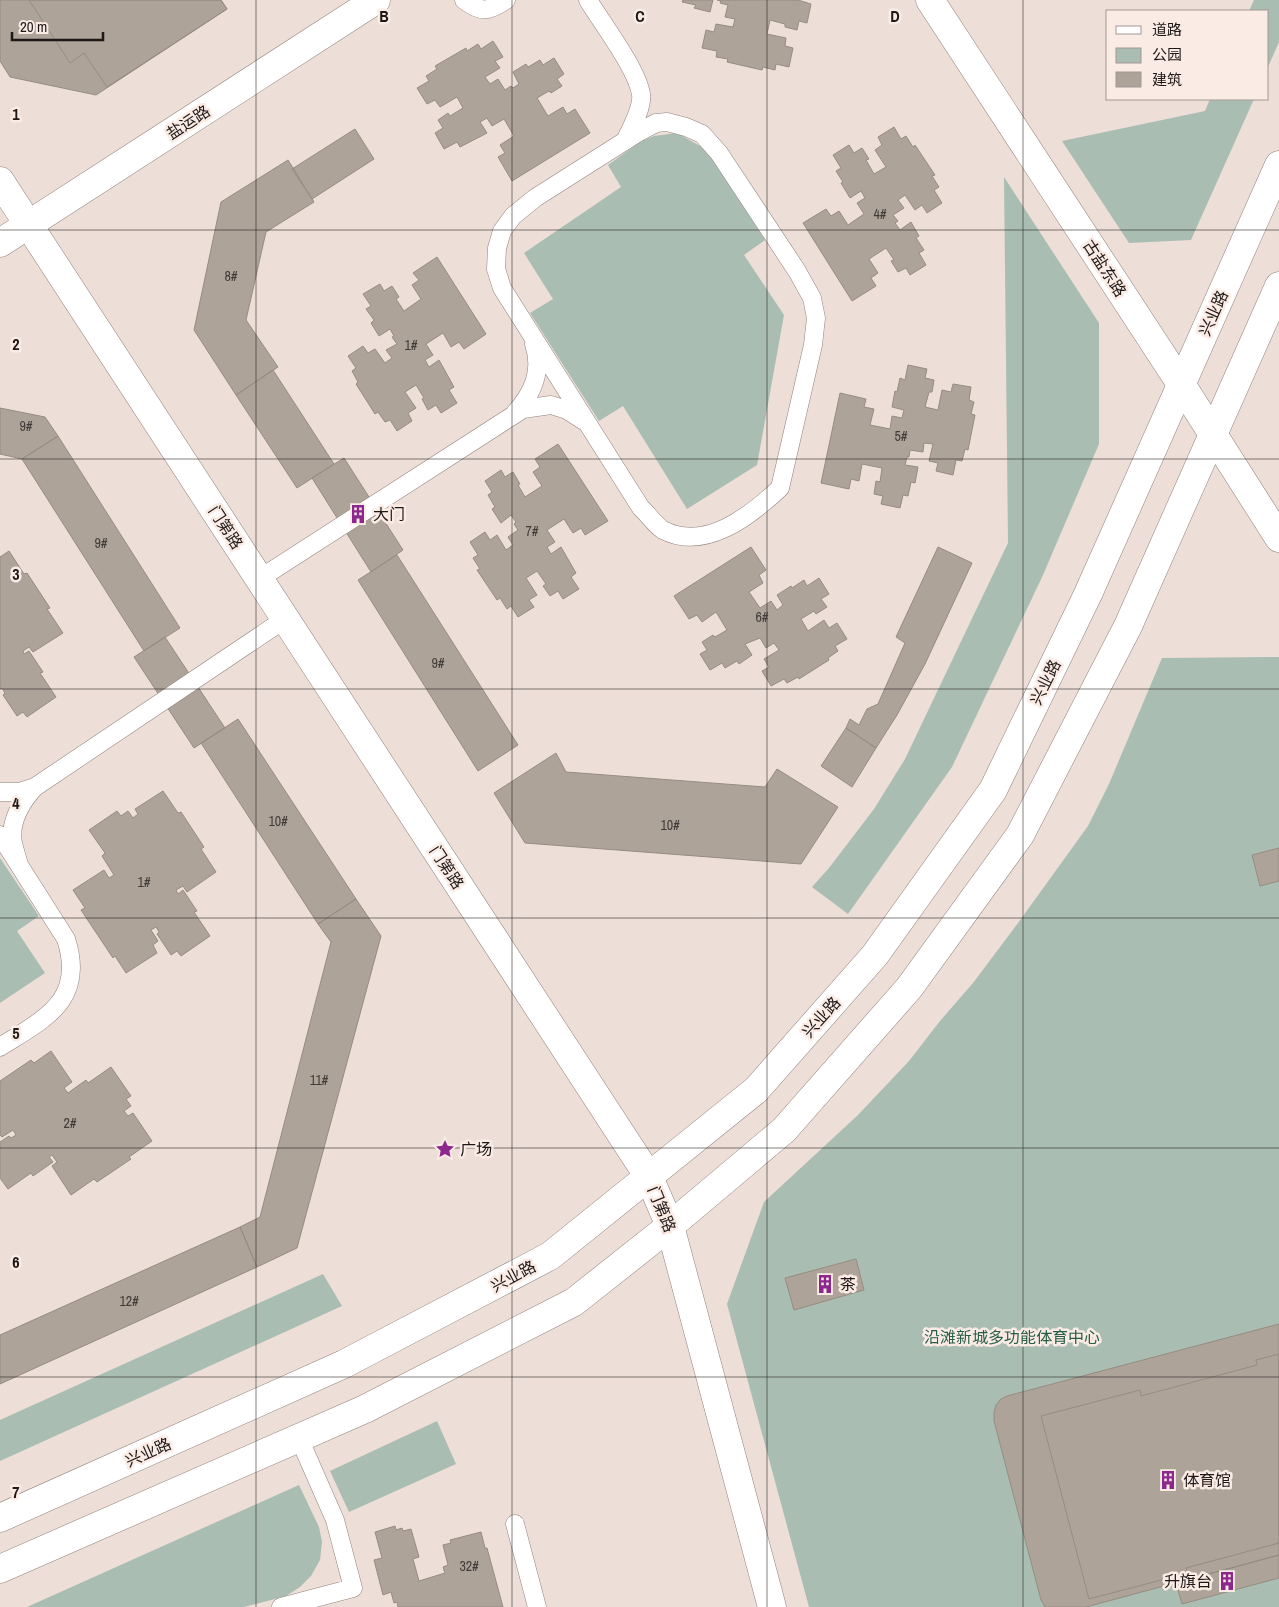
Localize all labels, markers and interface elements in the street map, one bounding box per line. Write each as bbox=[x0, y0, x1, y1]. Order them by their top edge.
text: B bbox=[379, 5, 389, 27]
text: C bbox=[635, 5, 645, 27]
text: D bbox=[890, 5, 900, 27]
scale bar bbox=[12, 10, 104, 42]
legend bbox=[1106, 10, 1269, 100]
text: 20 m bbox=[20, 16, 47, 37]
text: 道路 bbox=[1152, 19, 1182, 40]
text: 公园 bbox=[1152, 44, 1182, 65]
text: 建筑 bbox=[1152, 69, 1182, 90]
street label: 盐运路 bbox=[162, 100, 214, 144]
text: 1 bbox=[12, 103, 20, 125]
house number: 4# bbox=[874, 205, 887, 223]
street label: 古盐东路 bbox=[1078, 235, 1132, 301]
house number: 8# bbox=[225, 267, 238, 285]
street label: 兴业路 bbox=[1193, 287, 1233, 339]
text: 2 bbox=[12, 333, 20, 355]
house number: 1# bbox=[405, 336, 418, 354]
house number: 9# bbox=[20, 417, 33, 435]
house number: 5# bbox=[895, 427, 908, 445]
street label: 门第路 bbox=[204, 501, 248, 553]
building icon: 大门 bbox=[347, 503, 369, 525]
place label: 大门 bbox=[373, 503, 405, 525]
house number: 7# bbox=[526, 522, 539, 540]
house number: 9# bbox=[95, 534, 108, 552]
text: 3 bbox=[12, 563, 20, 585]
house number: 6# bbox=[756, 608, 769, 626]
house number: 9# bbox=[432, 654, 445, 672]
street label: 兴业路 bbox=[1025, 656, 1065, 708]
text: 4 bbox=[12, 792, 20, 814]
house number: 10# bbox=[268, 812, 288, 830]
house number: 10# bbox=[660, 816, 680, 834]
street label: 门第路 bbox=[425, 841, 469, 893]
house number: 1# bbox=[138, 873, 151, 891]
street label: 兴业路 bbox=[797, 992, 845, 1042]
text: 5 bbox=[12, 1022, 20, 1044]
house number: 11# bbox=[310, 1071, 329, 1089]
house number: 2# bbox=[64, 1114, 77, 1132]
place icon: 广场 bbox=[434, 1138, 456, 1160]
place label: 广场 bbox=[460, 1138, 492, 1160]
street label: 门第路 bbox=[643, 1183, 681, 1235]
text: 6 bbox=[12, 1251, 20, 1273]
street label: 兴业路 bbox=[487, 1255, 539, 1297]
building icon: 茶 bbox=[814, 1273, 836, 1295]
place label: 茶 bbox=[840, 1273, 856, 1295]
house number: 12# bbox=[119, 1292, 139, 1310]
park label: 沿滩新城多功能体育中心 bbox=[924, 1326, 1100, 1348]
street label: 兴业路 bbox=[122, 1432, 174, 1472]
building icon: 体育馆 bbox=[1157, 1469, 1179, 1491]
place label: 体育馆 bbox=[1183, 1469, 1231, 1491]
text: 7 bbox=[12, 1481, 20, 1503]
house number: 32# bbox=[459, 1557, 479, 1575]
place label: 升旗台 bbox=[1164, 1570, 1212, 1592]
building icon: 升旗台 bbox=[1216, 1570, 1238, 1592]

